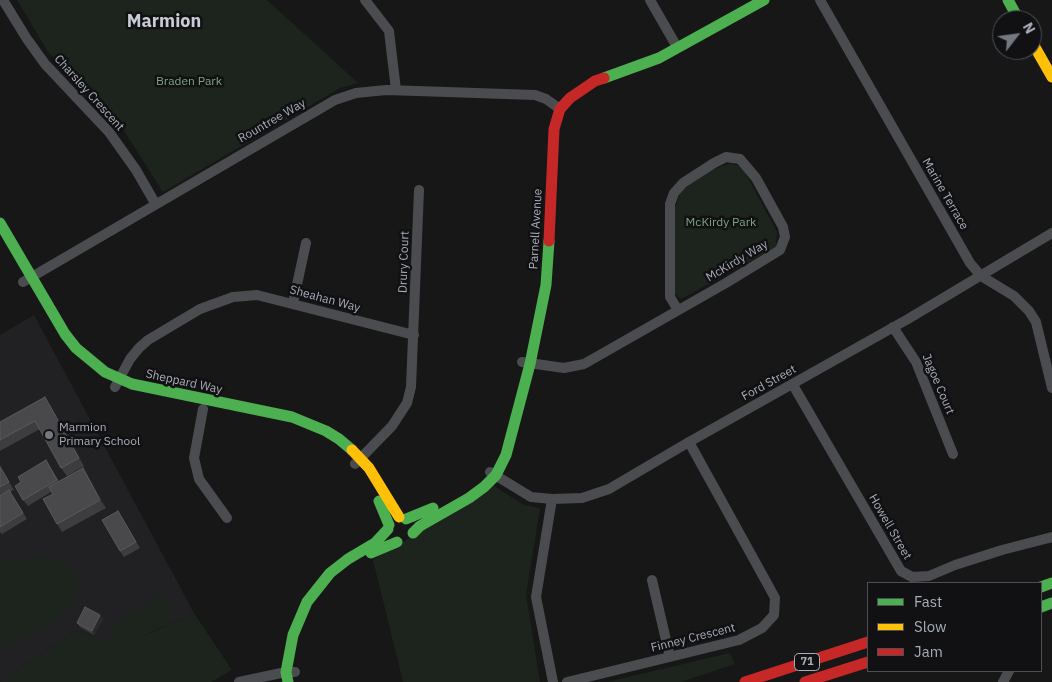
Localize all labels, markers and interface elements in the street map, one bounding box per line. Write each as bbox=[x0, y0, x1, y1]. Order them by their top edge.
north arrow bbox=[992, 10, 1042, 60]
district label: Marmion bbox=[127, 11, 201, 33]
text: N bbox=[1019, 19, 1039, 37]
street label: Charsley Crescent bbox=[51, 52, 127, 134]
park label: Braden Park bbox=[156, 75, 222, 89]
street label: Rountree Way bbox=[236, 96, 308, 146]
street label: Marine Terrace bbox=[919, 156, 971, 232]
street label: Parnell Avenue bbox=[527, 188, 545, 270]
park label: McKirdy Park bbox=[686, 216, 756, 230]
street label: Drury Court bbox=[396, 231, 412, 293]
street label: McKirdy Way bbox=[704, 237, 770, 285]
street label: Sheahan Way bbox=[288, 283, 362, 315]
street label: Jagoe Court bbox=[919, 351, 957, 417]
street label: Ford Street bbox=[739, 362, 799, 404]
street label: Sheppard Way bbox=[144, 367, 224, 397]
place label: Marmion Primary School bbox=[59, 421, 140, 449]
marker: Marmion Primary School bbox=[43, 429, 55, 441]
street label: Howell Street bbox=[865, 492, 915, 562]
legend bbox=[867, 582, 1042, 672]
text: Fast bbox=[914, 592, 942, 611]
text: Slow bbox=[914, 617, 947, 636]
street label: Finney Crescent bbox=[649, 621, 737, 655]
text: Jam bbox=[914, 642, 943, 661]
road number: 71 bbox=[794, 654, 820, 670]

